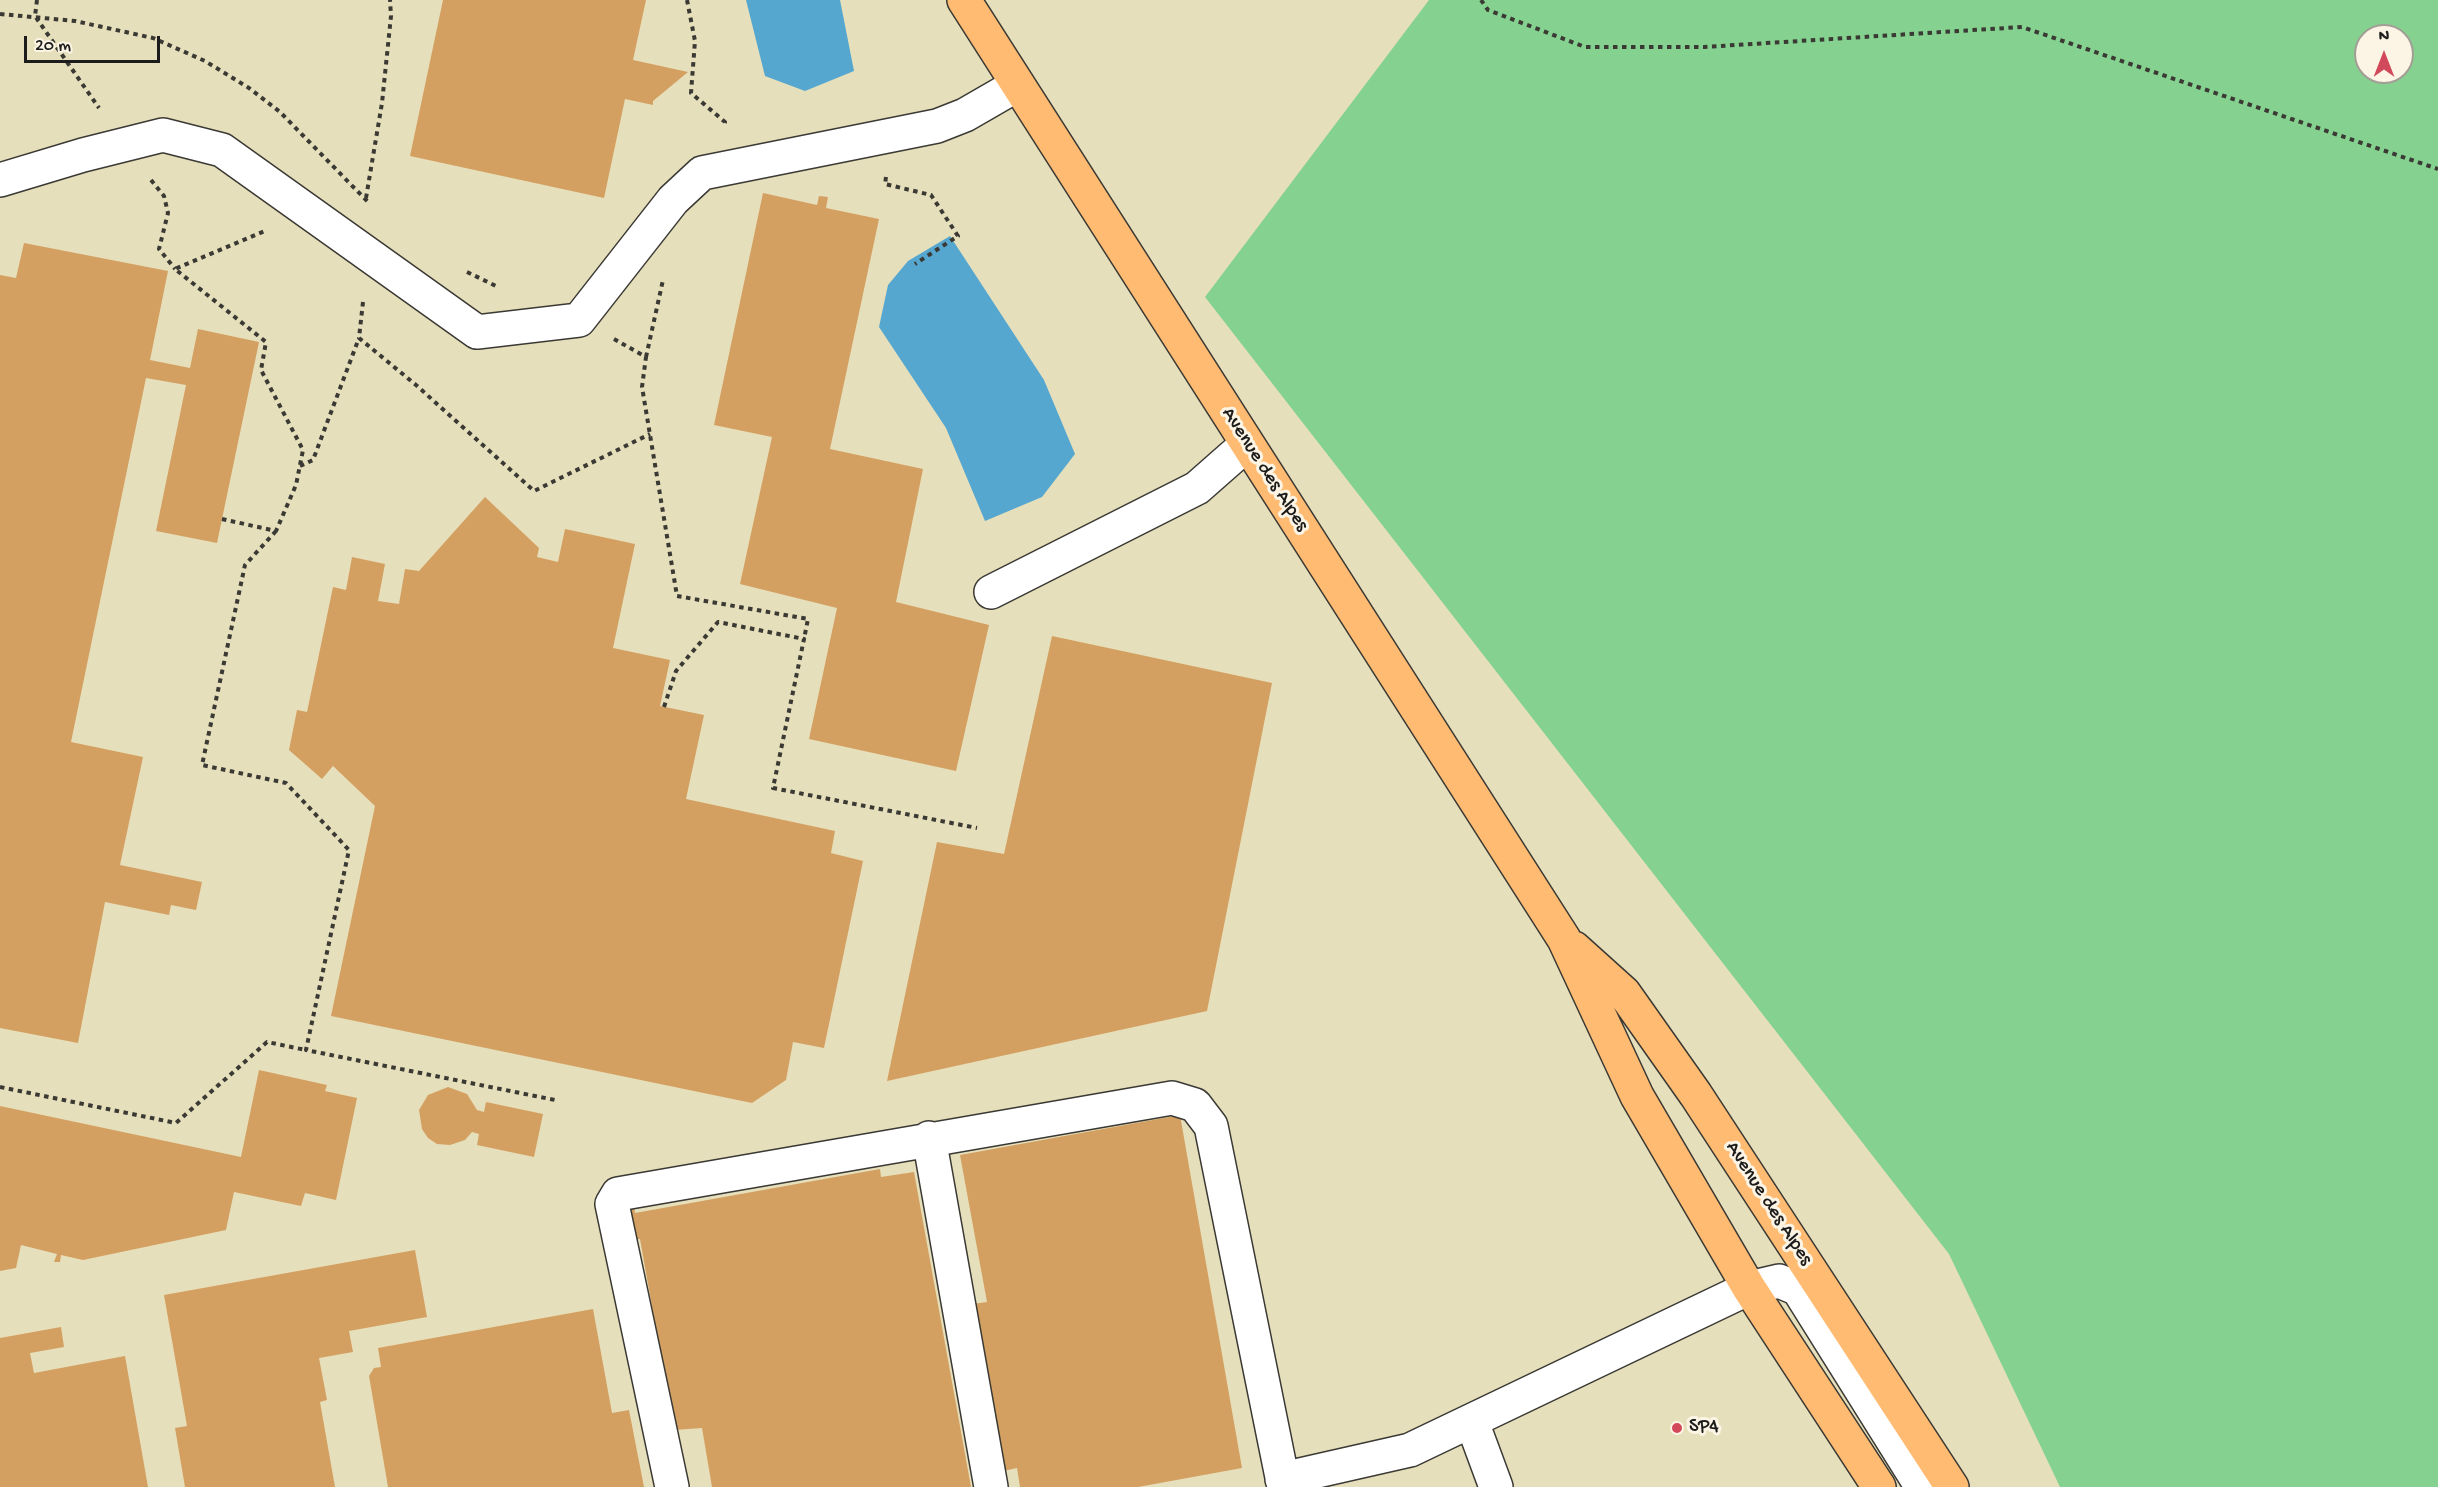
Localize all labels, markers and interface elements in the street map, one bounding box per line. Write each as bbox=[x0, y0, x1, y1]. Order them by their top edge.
scale bar bbox=[27, 24, 164, 62]
north arrow bbox=[2354, 24, 2414, 84]
text: N bbox=[2379, 28, 2389, 47]
text: 20 m bbox=[35, 36, 71, 57]
street label: Avenue des Alpes bbox=[1215, 404, 1313, 536]
street label: Avenue des Alpes bbox=[1719, 1138, 1817, 1270]
place label: SP4 bbox=[1689, 1416, 1719, 1440]
marker: SP4 bbox=[1670, 1421, 1684, 1435]

